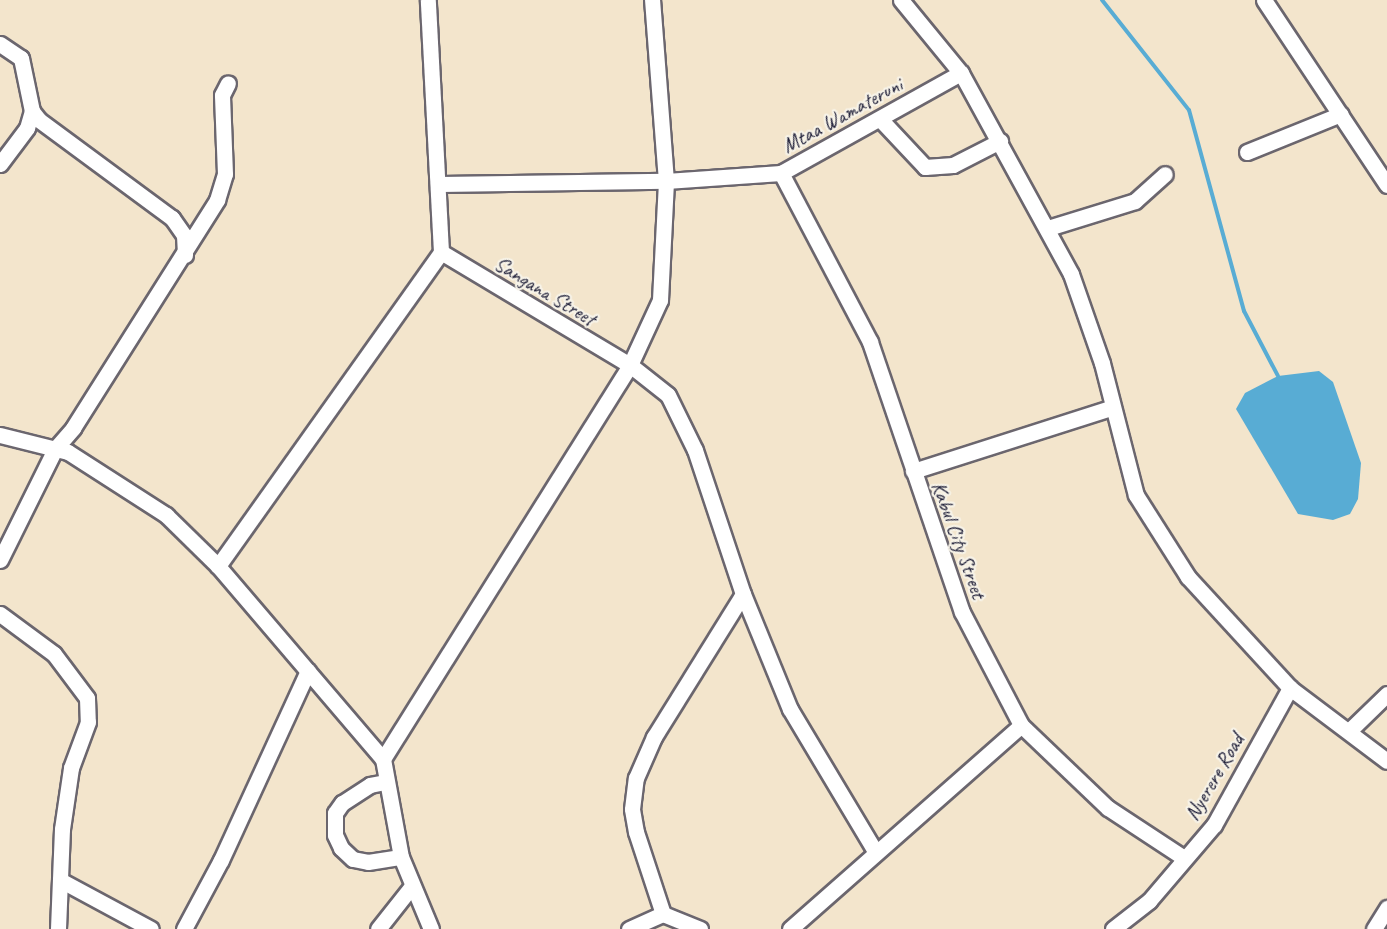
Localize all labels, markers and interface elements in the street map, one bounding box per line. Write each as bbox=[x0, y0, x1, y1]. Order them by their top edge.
street label: Mtaa Wamateruni bbox=[778, 72, 906, 158]
street label: Sangana Street bbox=[490, 251, 600, 331]
street label: Kabul City Street bbox=[926, 478, 992, 602]
street label: Nyerere Road bbox=[1179, 729, 1249, 825]

